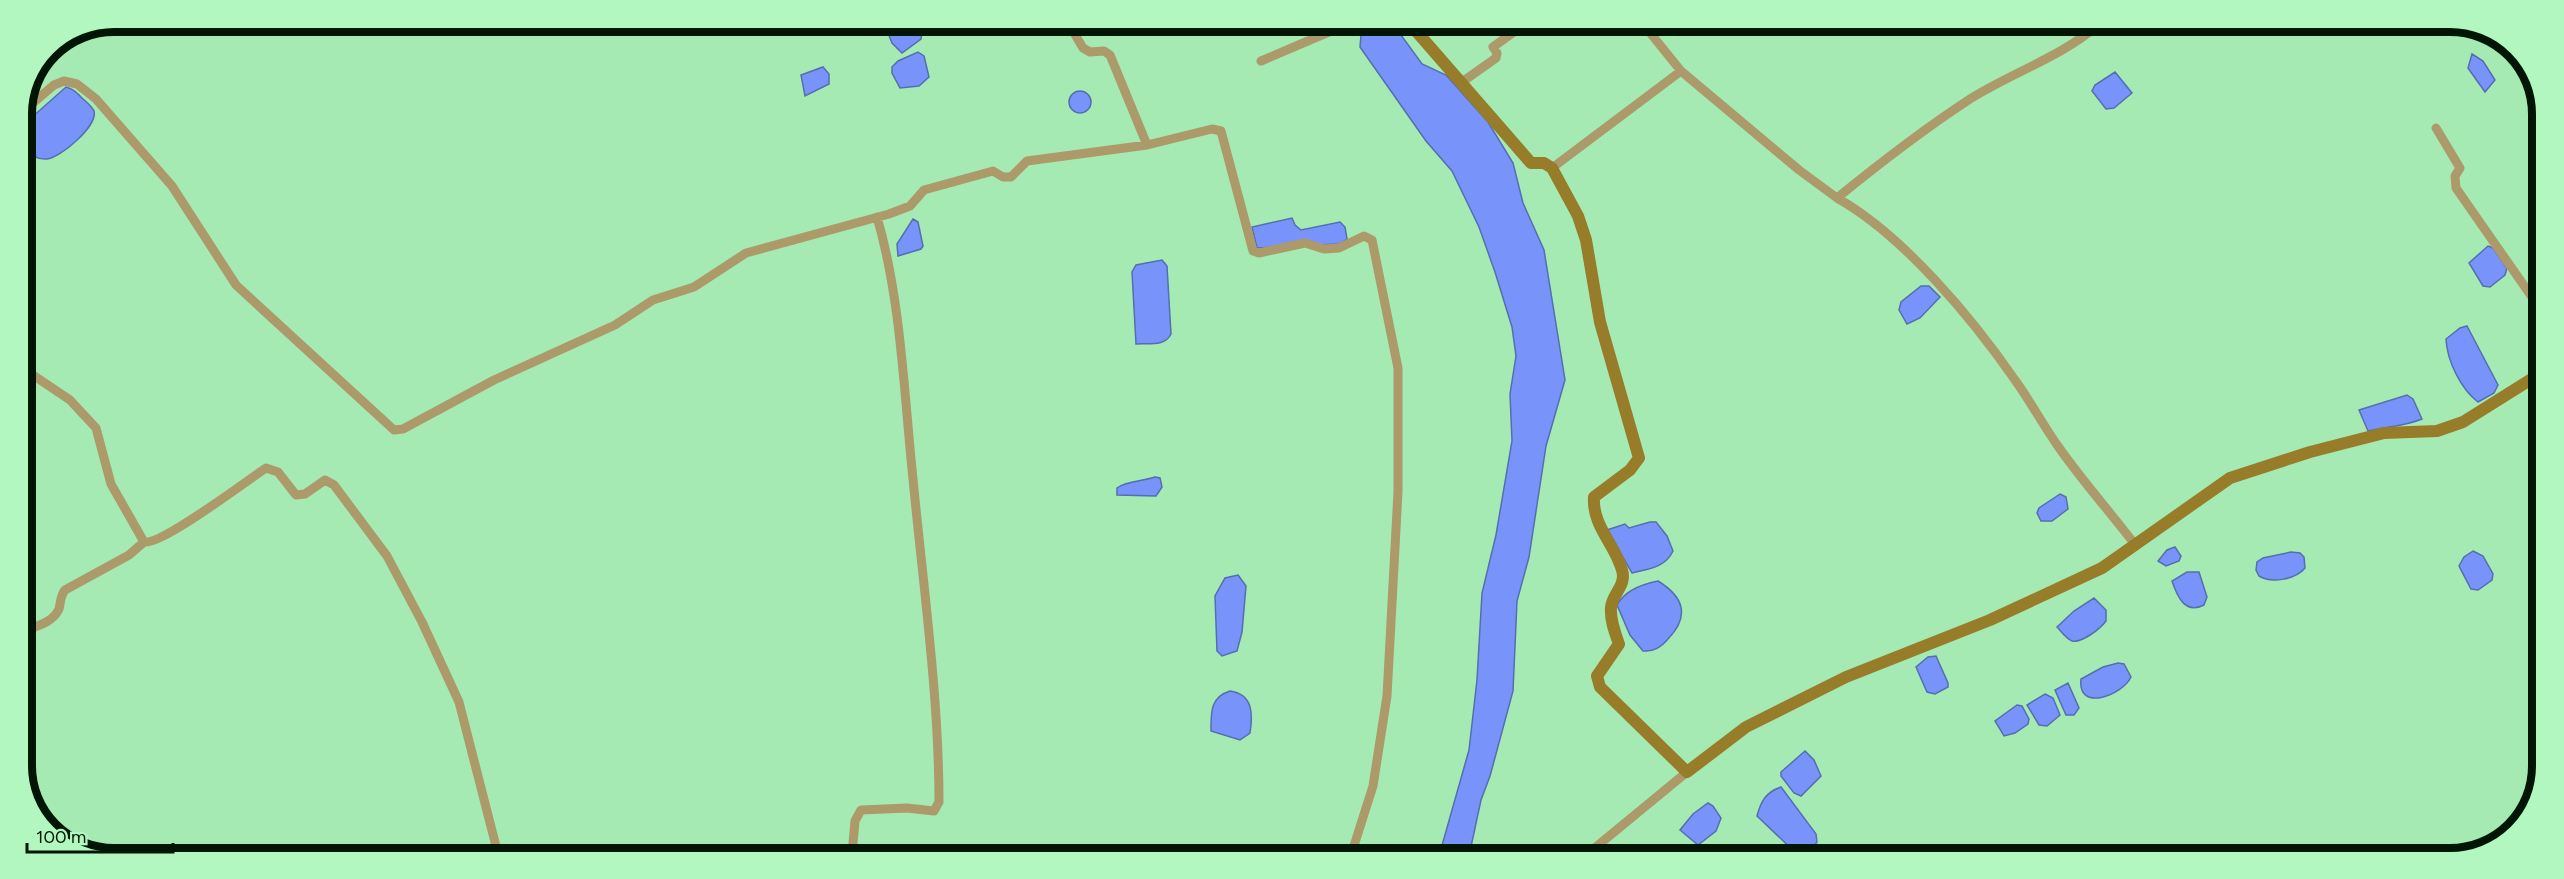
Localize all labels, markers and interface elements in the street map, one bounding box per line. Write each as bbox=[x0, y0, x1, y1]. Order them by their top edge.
scale bar bbox=[27, 816, 172, 854]
text: 100 m bbox=[36, 826, 86, 848]

